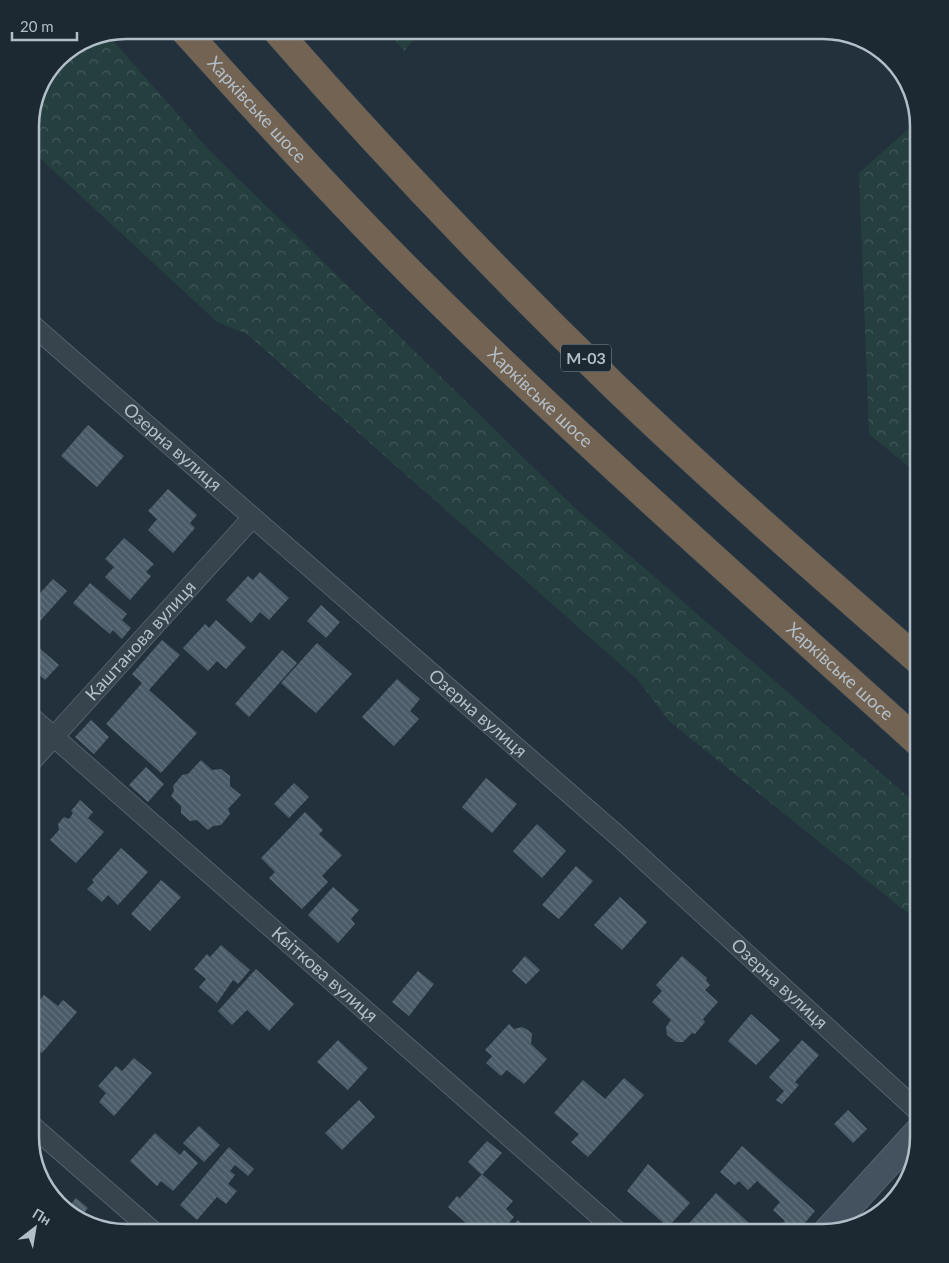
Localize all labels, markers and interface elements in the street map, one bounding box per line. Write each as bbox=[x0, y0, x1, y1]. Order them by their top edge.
scale bar bbox=[12, 10, 78, 42]
text: 20 m bbox=[20, 17, 54, 35]
street label: Харківське шосе bbox=[203, 51, 312, 167]
street label: Харківське шосе bbox=[484, 342, 598, 452]
road number: М-03 bbox=[561, 344, 611, 372]
street label: Озерна вулиця bbox=[119, 398, 227, 495]
street label: Каштанова вулиця bbox=[80, 575, 200, 705]
street label: Харківське шосе bbox=[782, 617, 899, 725]
street label: Озерна вулиця bbox=[425, 664, 532, 762]
street label: Квіткова вулиця bbox=[268, 921, 383, 1026]
street label: Озерна вулиця bbox=[727, 933, 833, 1033]
north arrow bbox=[10, 1203, 60, 1253]
text: Пн bbox=[30, 1204, 54, 1228]

